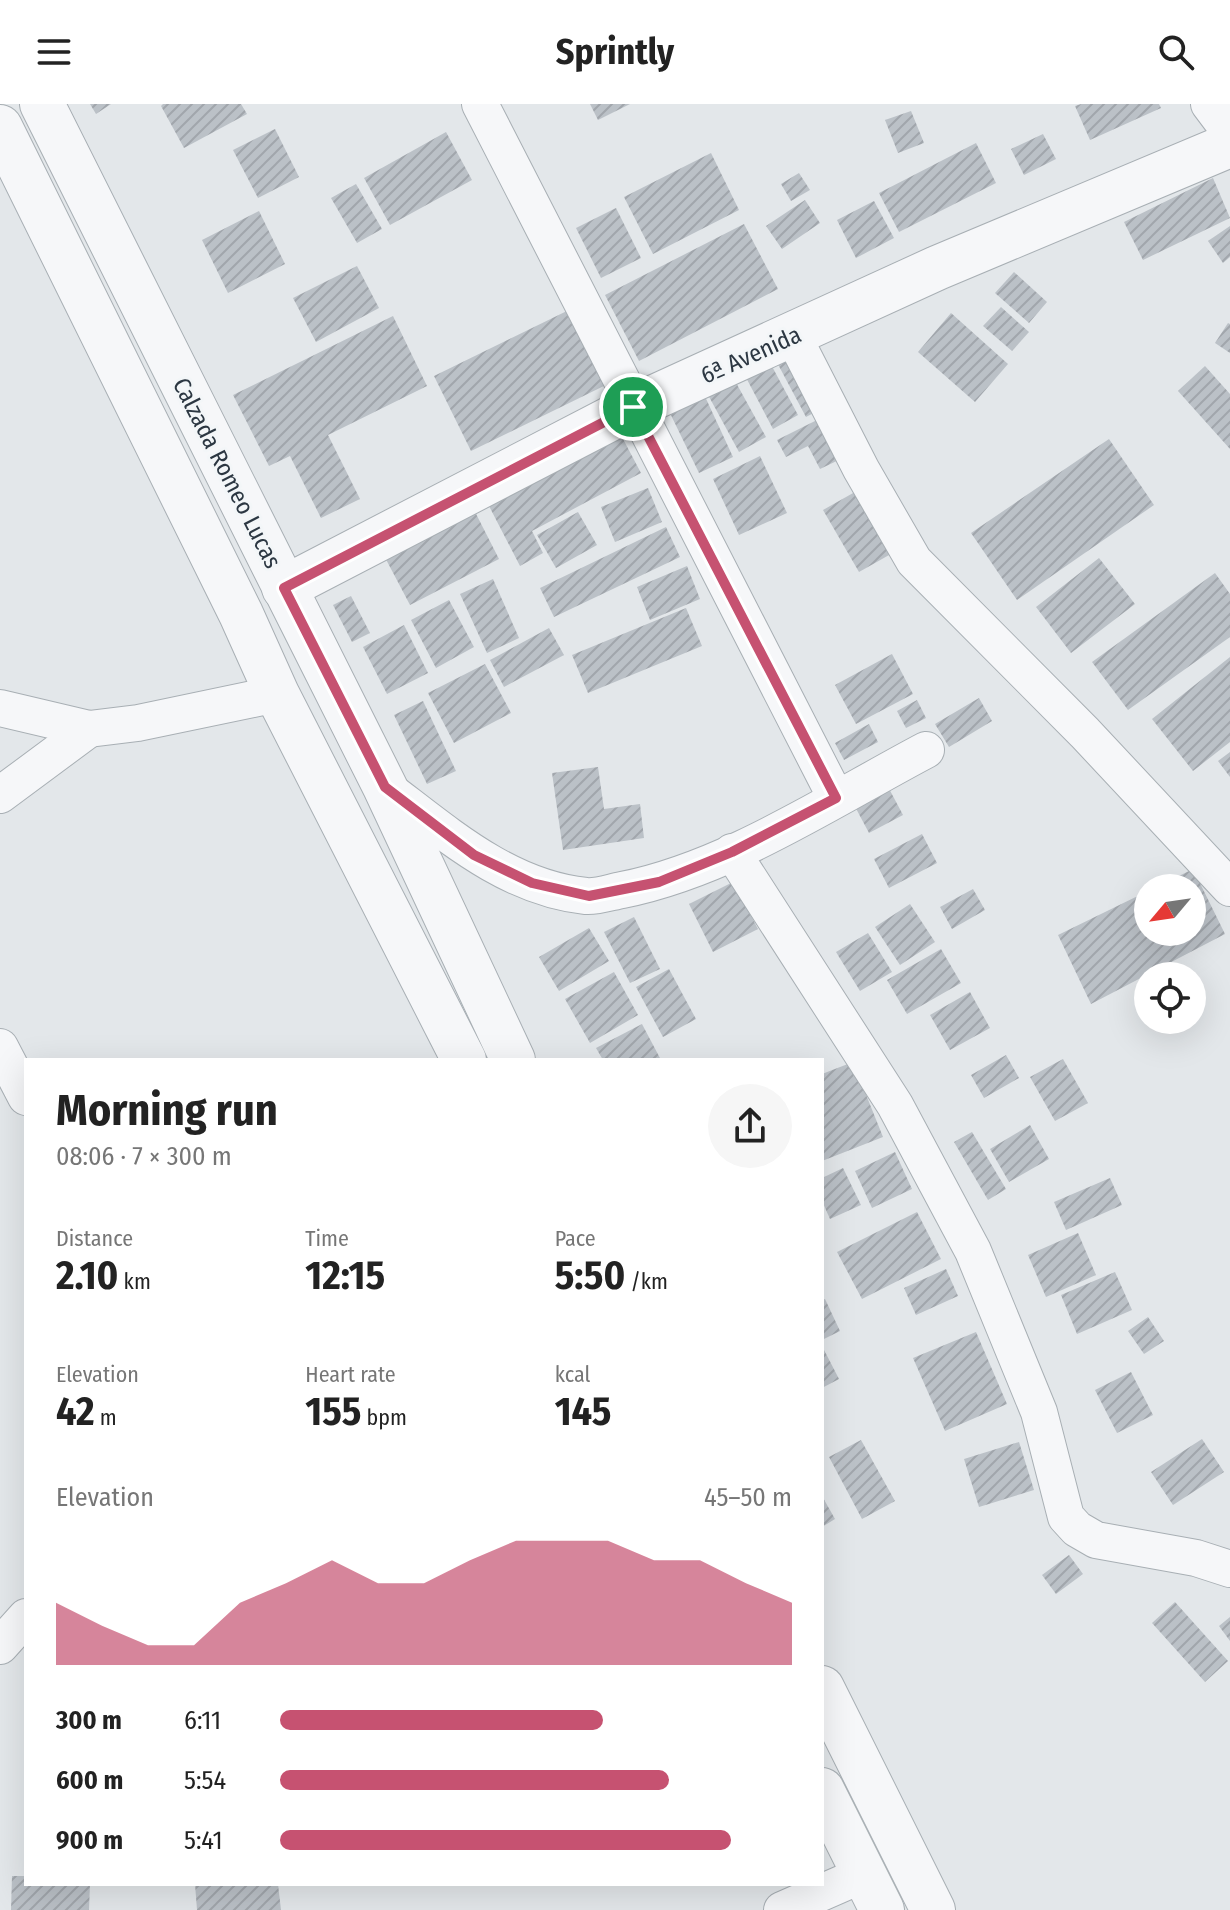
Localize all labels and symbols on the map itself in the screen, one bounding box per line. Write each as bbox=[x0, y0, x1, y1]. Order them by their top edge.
street label: 6ª Avenida bbox=[696, 320, 806, 390]
street label: Calzada Romeo Lucas bbox=[167, 373, 287, 573]
pin bbox=[599, 373, 667, 441]
north arrow bbox=[1134, 874, 1206, 946]

